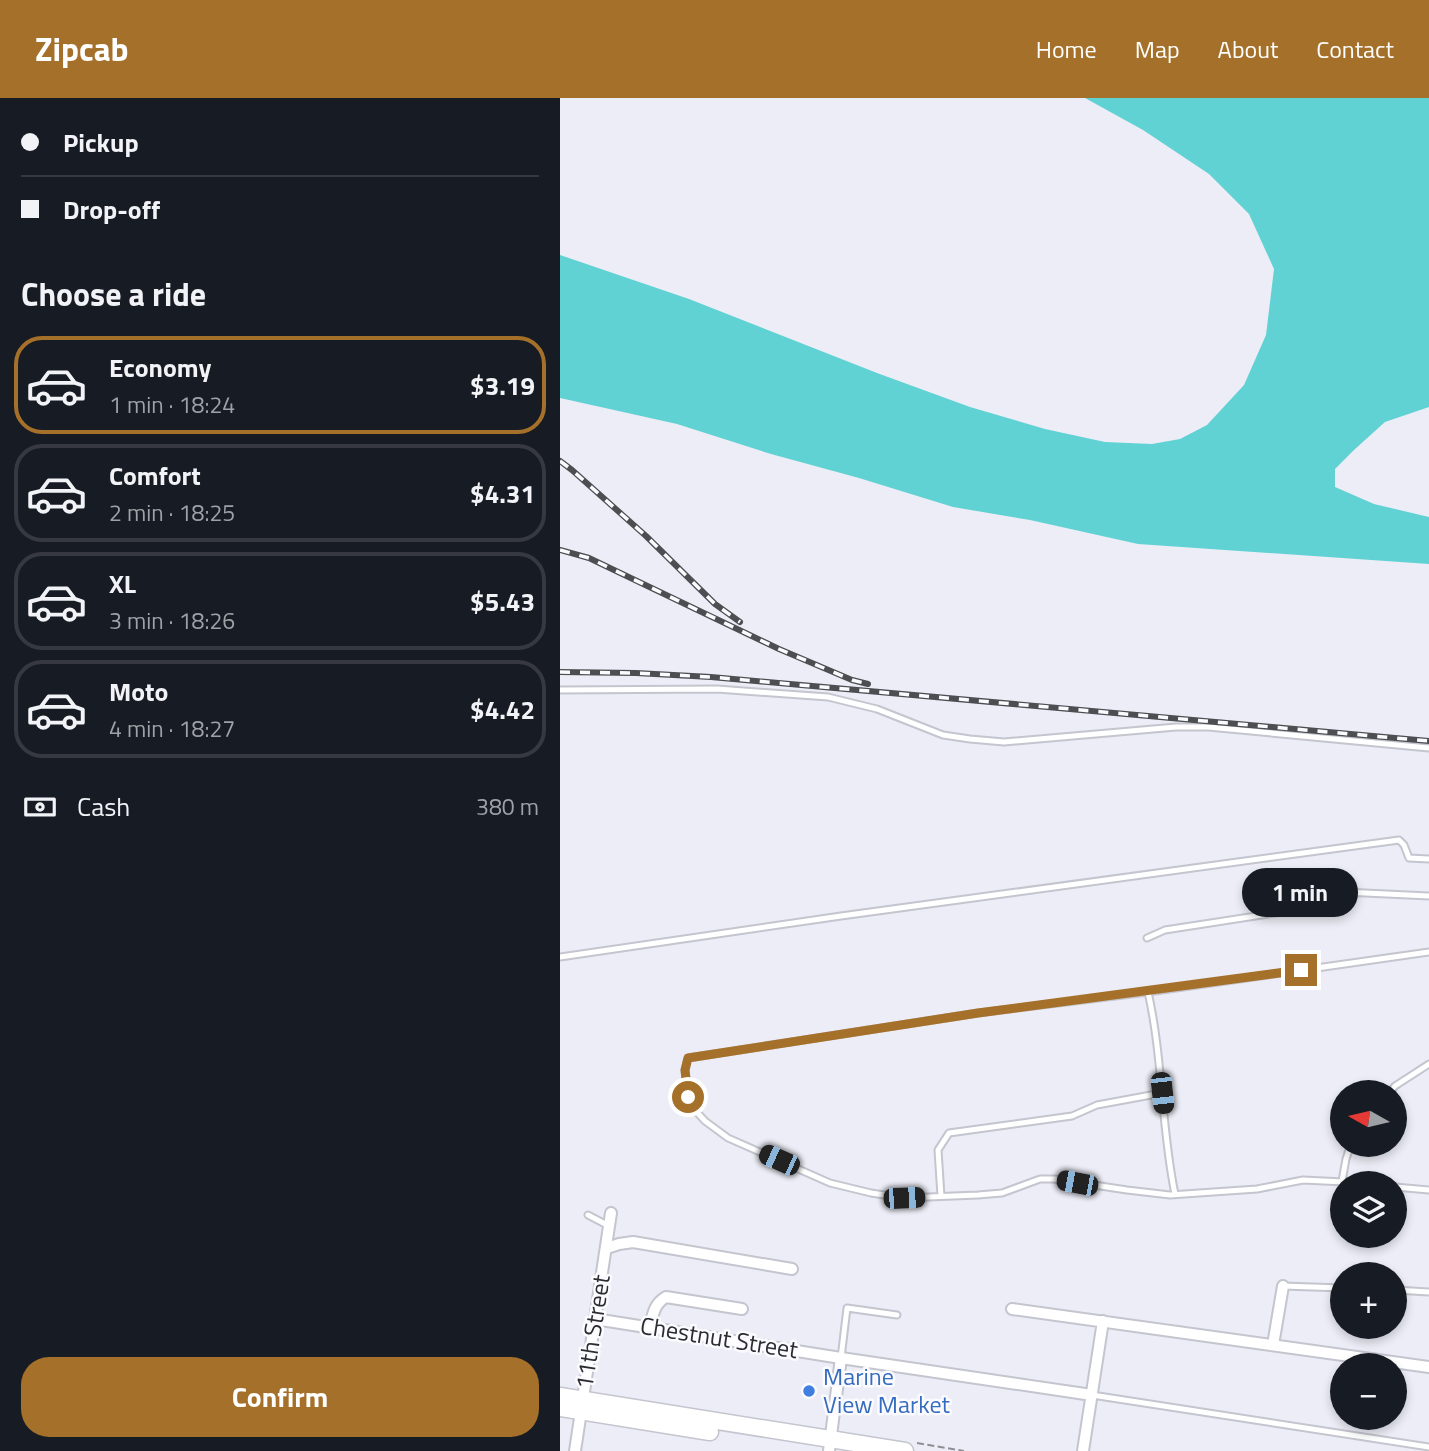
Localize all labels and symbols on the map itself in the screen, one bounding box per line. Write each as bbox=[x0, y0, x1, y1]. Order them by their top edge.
callout: 1 min bbox=[1243, 868, 1359, 918]
route end bbox=[1285, 954, 1317, 986]
car bbox=[1150, 1071, 1175, 1115]
north arrow bbox=[1330, 1080, 1407, 1157]
route start bbox=[672, 1081, 704, 1113]
car bbox=[756, 1142, 803, 1178]
car bbox=[1055, 1169, 1100, 1197]
car bbox=[883, 1187, 926, 1209]
street label: 11th Street bbox=[565, 1271, 619, 1392]
street label: Chestnut Street bbox=[638, 1307, 801, 1367]
place label: Marine View Market bbox=[823, 1358, 951, 1422]
marker: Marine View Market bbox=[801, 1383, 817, 1399]

